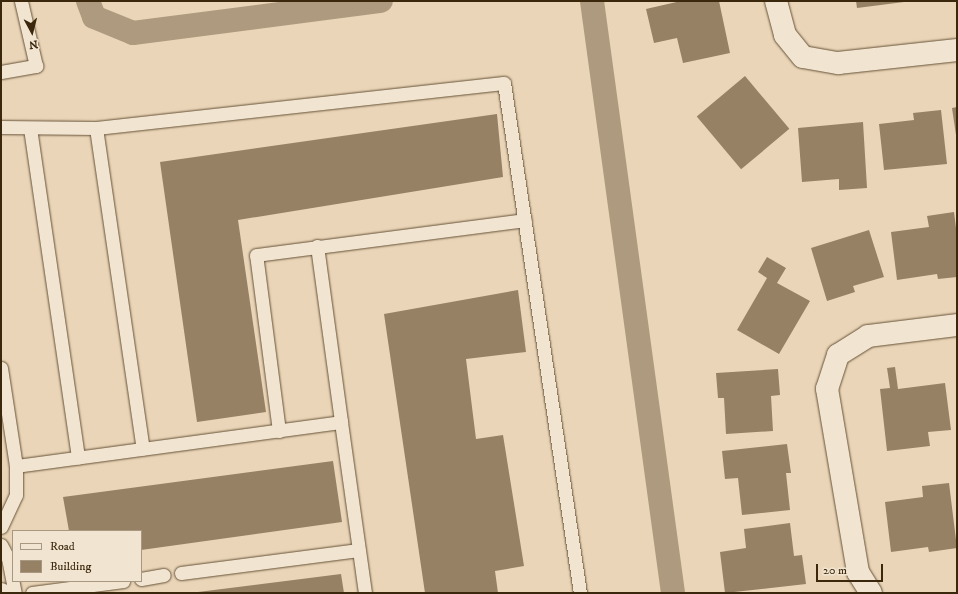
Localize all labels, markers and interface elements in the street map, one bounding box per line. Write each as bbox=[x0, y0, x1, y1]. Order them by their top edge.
north arrow bbox=[12, 12, 52, 52]
text: N bbox=[28, 36, 39, 51]
legend bbox=[12, 530, 142, 582]
text: Road bbox=[50, 539, 75, 554]
scale bar bbox=[818, 556, 885, 582]
text: Building bbox=[50, 559, 91, 574]
text: 20 m bbox=[823, 563, 847, 578]

